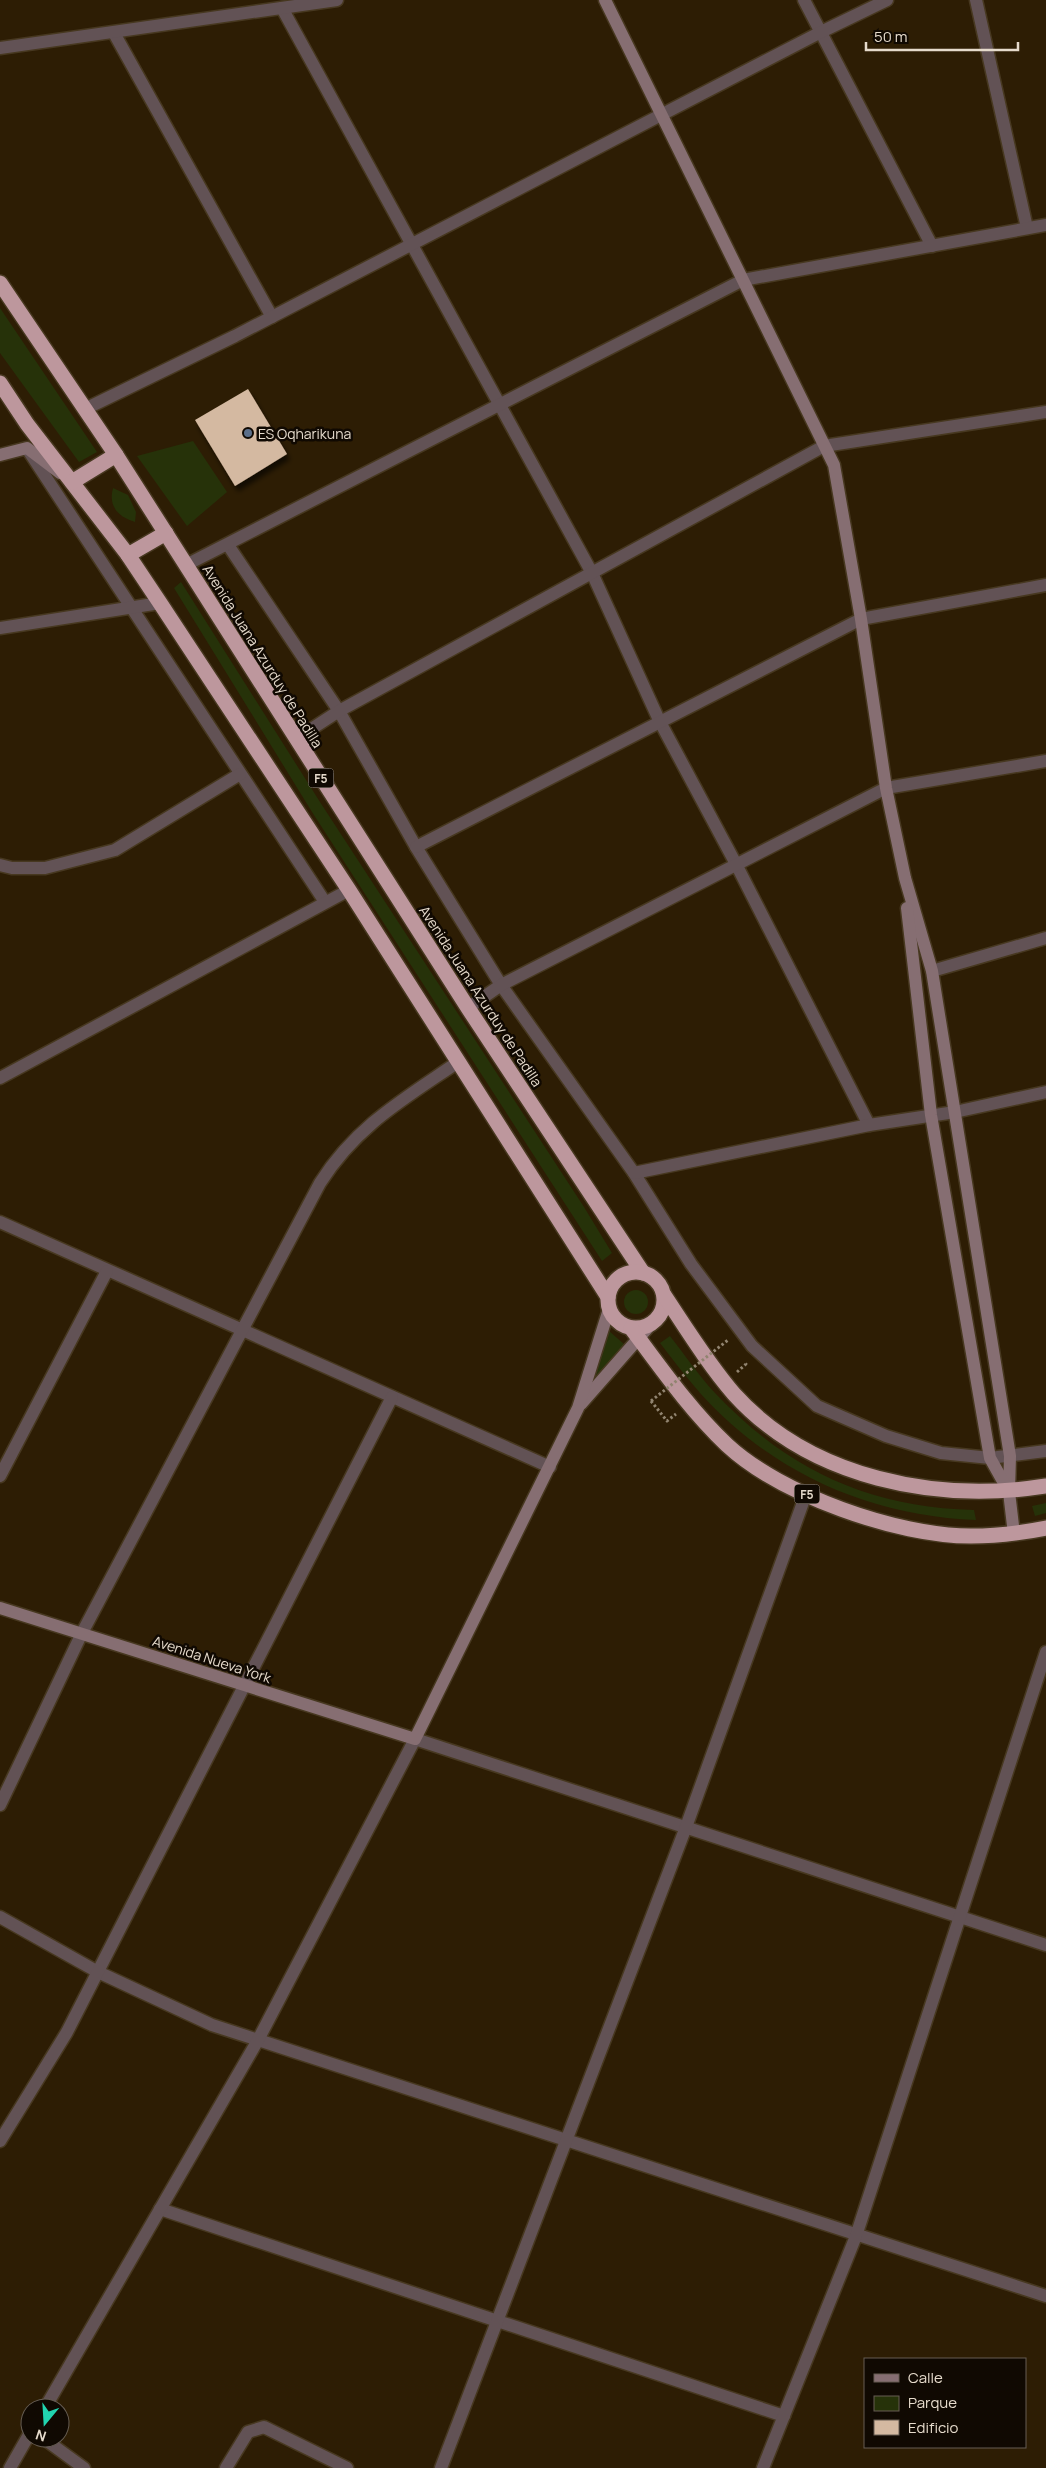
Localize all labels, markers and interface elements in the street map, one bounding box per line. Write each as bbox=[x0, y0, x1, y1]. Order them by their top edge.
scale bar bbox=[866, 20, 1018, 52]
text: 50 m bbox=[874, 26, 908, 47]
place label: ES Oqharikuna bbox=[258, 424, 351, 443]
marker: ES Oqharikuna bbox=[242, 427, 254, 439]
street label: Avenida Juana Azurduy de Padilla bbox=[199, 561, 327, 751]
road number: F5 bbox=[308, 768, 334, 788]
street label: Avenida Juana Azurduy de Padilla bbox=[415, 902, 547, 1090]
road number: F5 bbox=[794, 1485, 820, 1504]
street label: Avenida Nueva York bbox=[150, 1631, 275, 1687]
legend bbox=[864, 2358, 1026, 2448]
text: Calle bbox=[908, 2367, 943, 2388]
text: Parque bbox=[908, 2392, 957, 2413]
north arrow bbox=[20, 2398, 70, 2448]
text: Edificio bbox=[908, 2417, 959, 2438]
text: N bbox=[33, 2425, 49, 2446]

